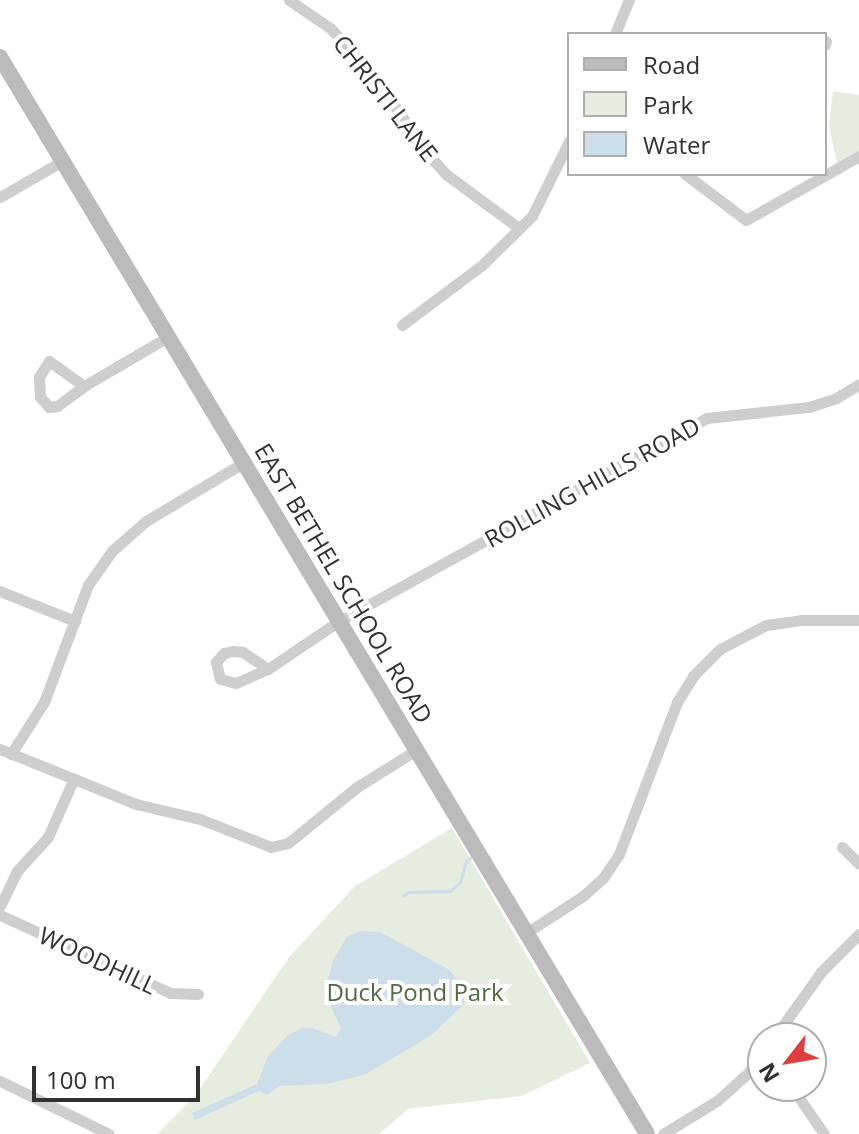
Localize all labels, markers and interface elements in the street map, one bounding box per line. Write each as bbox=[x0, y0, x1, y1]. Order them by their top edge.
street label: CHRISTI LANE bbox=[328, 29, 444, 167]
legend bbox=[567, 32, 827, 176]
text: Road bbox=[643, 48, 700, 81]
text: Park bbox=[643, 88, 693, 121]
text: Water bbox=[643, 128, 710, 161]
street label: ROLLING HILLS ROAD bbox=[479, 411, 705, 553]
street label: EAST BETHEL SCHOOL ROAD bbox=[249, 438, 439, 728]
street label: WOODHILL bbox=[35, 920, 161, 1000]
park label: Duck Pond Park bbox=[326, 978, 504, 1006]
north arrow bbox=[747, 1022, 827, 1102]
scale bar bbox=[36, 1050, 204, 1100]
text: N bbox=[751, 1058, 786, 1089]
text: 100 m bbox=[46, 1063, 116, 1096]

